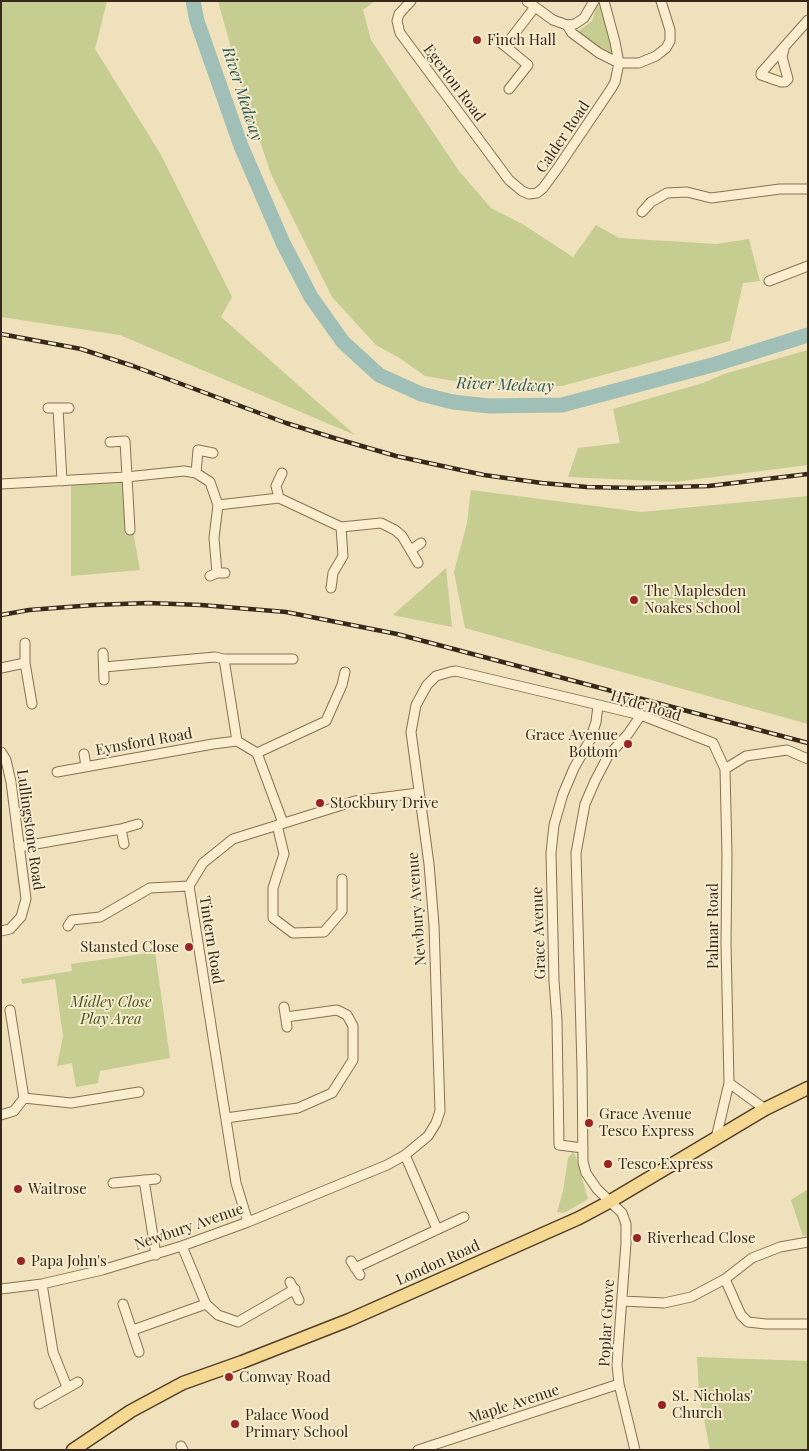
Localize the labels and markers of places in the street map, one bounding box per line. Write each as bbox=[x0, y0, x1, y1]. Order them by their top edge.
place label: Finch Hall bbox=[487, 31, 556, 49]
marker: Finch Hall bbox=[471, 34, 483, 46]
place label: The Maplesden Noakes School bbox=[644, 582, 746, 617]
marker: The Maplesden Noakes School bbox=[628, 594, 640, 606]
place label: Grace Avenue Bottom bbox=[525, 726, 618, 761]
marker: Grace Avenue Bottom bbox=[622, 738, 634, 750]
place label: Stockbury Drive bbox=[330, 794, 439, 812]
marker: Stockbury Drive bbox=[314, 797, 326, 809]
place label: Stansted Close bbox=[80, 938, 179, 956]
marker: Stansted Close bbox=[183, 941, 195, 953]
place label: Grace Avenue Tesco Express bbox=[599, 1105, 694, 1140]
marker: Grace Avenue Tesco Express bbox=[583, 1117, 595, 1129]
place label: Tesco Express bbox=[618, 1155, 713, 1173]
marker: Tesco Express bbox=[602, 1158, 614, 1170]
place label: Waitrose bbox=[28, 1180, 87, 1198]
marker: Waitrose bbox=[12, 1183, 24, 1195]
place label: Riverhead Close bbox=[647, 1229, 756, 1247]
marker: Riverhead Close bbox=[631, 1232, 643, 1244]
place label: Papa John's bbox=[31, 1252, 107, 1270]
marker: Papa John's bbox=[15, 1255, 27, 1267]
place label: Conway Road bbox=[239, 1368, 331, 1386]
marker: Conway Road bbox=[223, 1371, 235, 1383]
place label: St. Nicholas' Church bbox=[672, 1387, 753, 1422]
marker: St. Nicholas' Church bbox=[656, 1399, 668, 1411]
place label: Palace Wood Primary School bbox=[245, 1406, 348, 1441]
marker: Palace Wood Primary School bbox=[229, 1418, 241, 1430]

